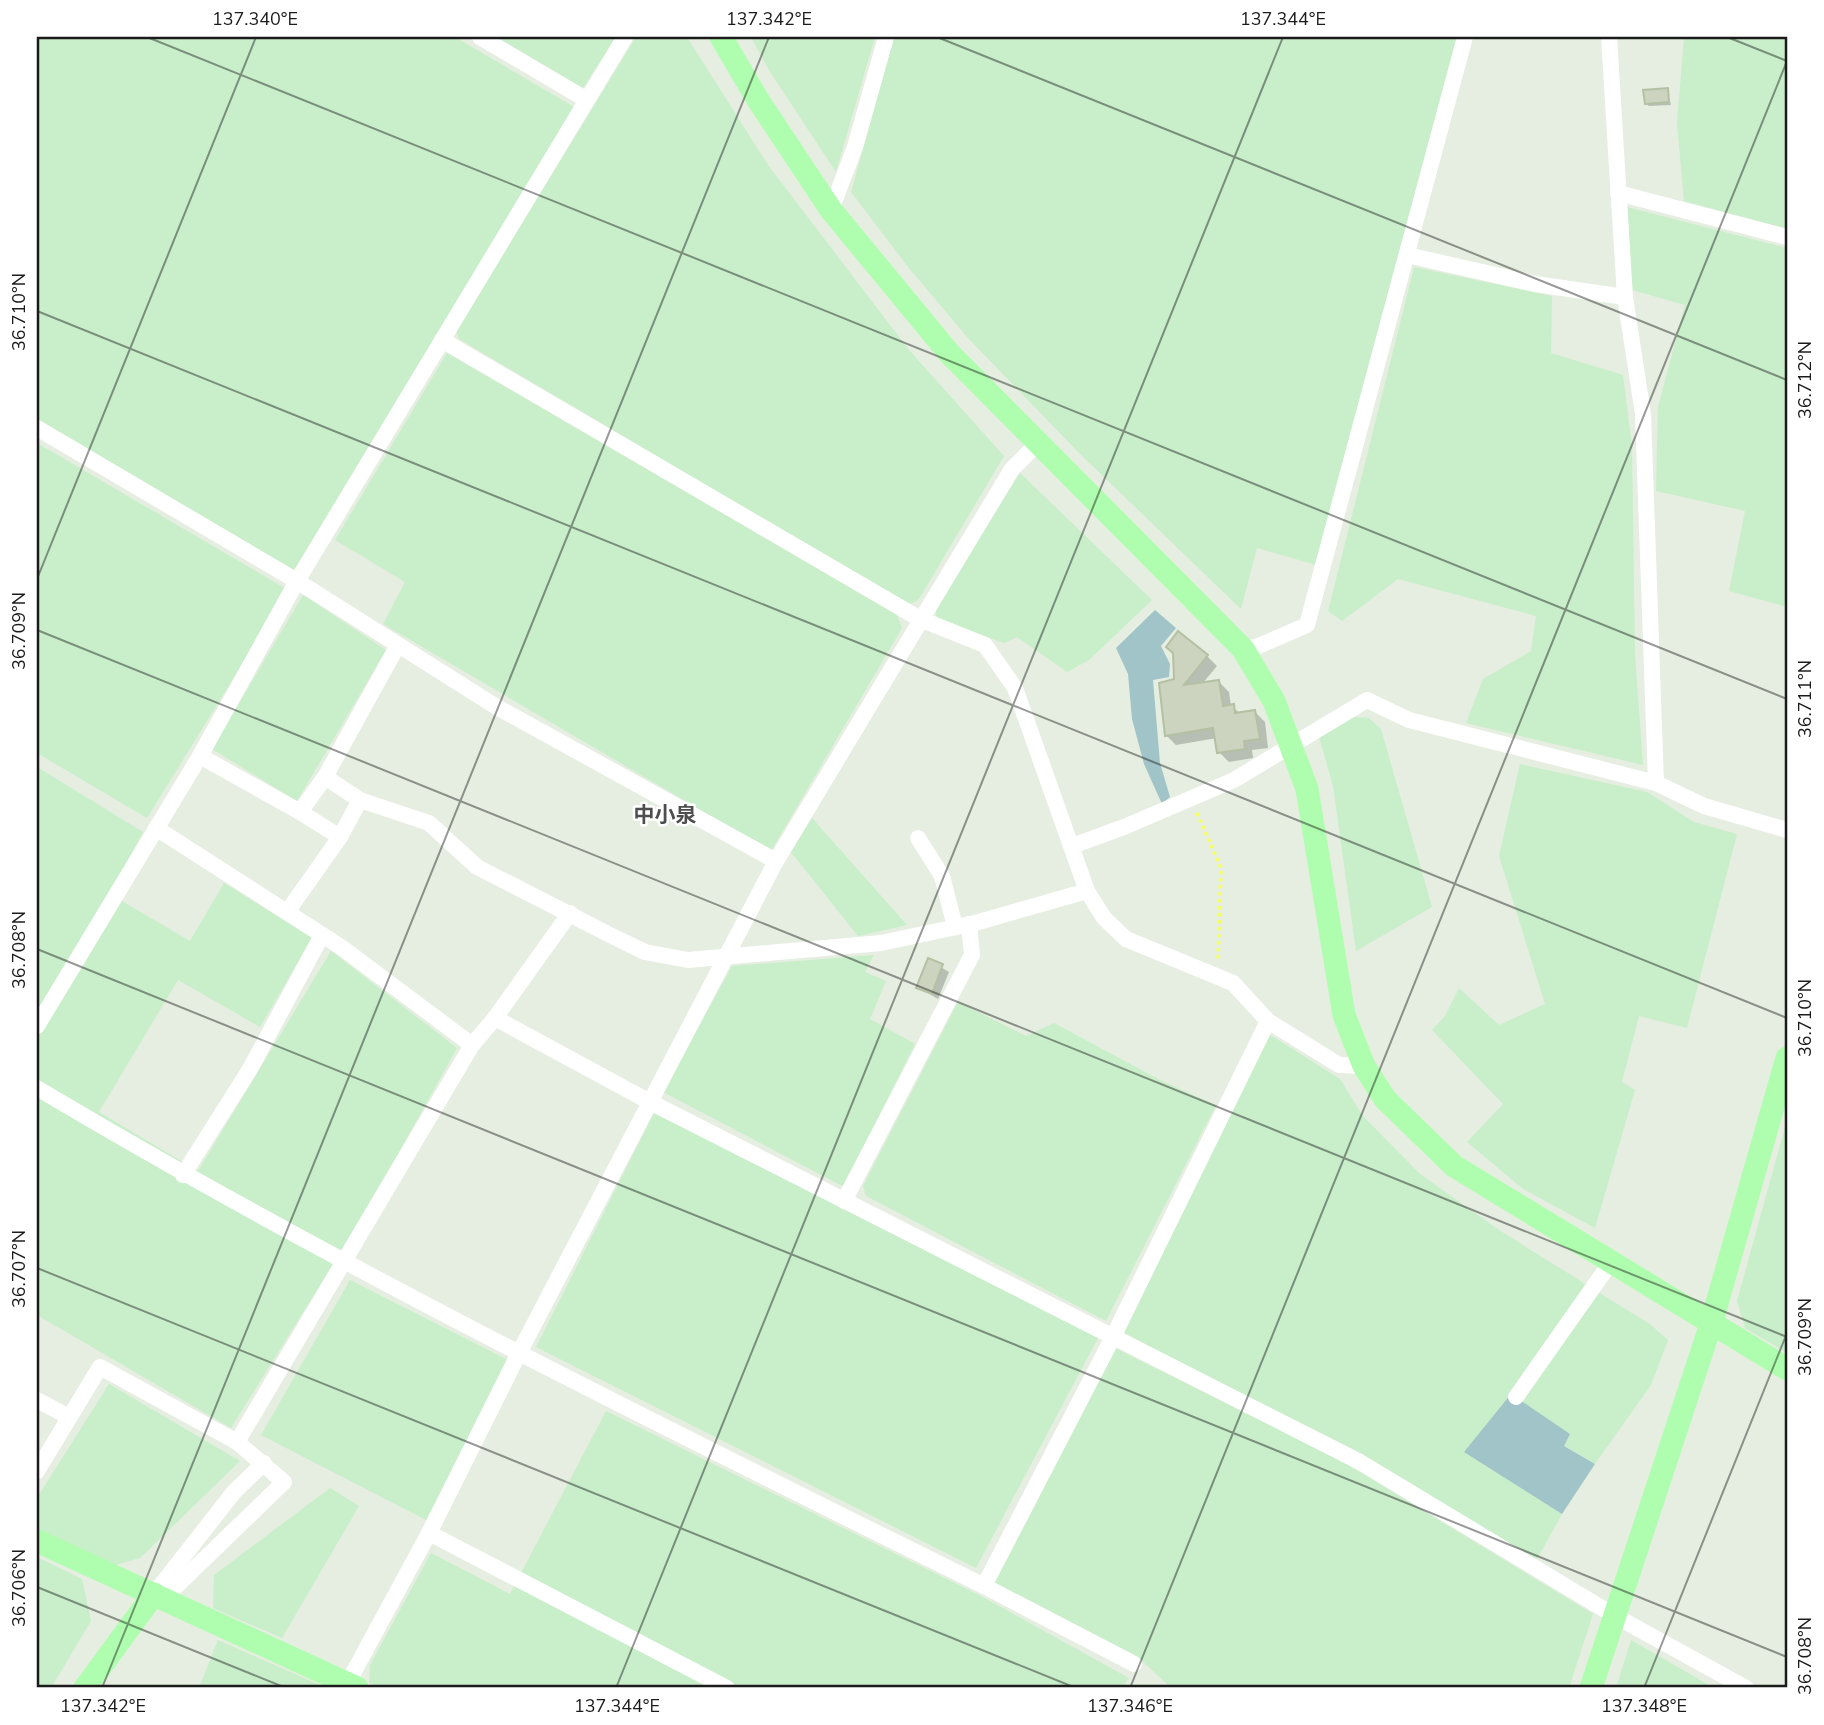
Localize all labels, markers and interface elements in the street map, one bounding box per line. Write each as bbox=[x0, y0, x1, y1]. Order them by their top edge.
text: 137.340°E bbox=[212, 7, 298, 31]
text: 137.342°E bbox=[726, 7, 812, 31]
text: 137.344°E bbox=[1240, 7, 1326, 31]
text: 36.710°N bbox=[7, 273, 31, 351]
text: 36.712°N bbox=[1793, 341, 1817, 419]
text: 36.709°N bbox=[7, 592, 31, 670]
text: 36.711°N bbox=[1793, 660, 1817, 738]
district label: 中小泉 bbox=[634, 801, 697, 829]
text: 36.708°N bbox=[7, 911, 31, 989]
text: 36.710°N bbox=[1793, 979, 1817, 1057]
text: 36.707°N bbox=[7, 1230, 31, 1308]
text: 36.709°N bbox=[1793, 1298, 1817, 1376]
text: 36.706°N bbox=[7, 1549, 31, 1627]
text: 36.708°N bbox=[1793, 1617, 1817, 1695]
text: 137.342°E bbox=[60, 1694, 146, 1718]
text: 137.344°E bbox=[574, 1694, 660, 1718]
text: 137.346°E bbox=[1087, 1694, 1173, 1718]
text: 137.348°E bbox=[1601, 1694, 1687, 1718]

